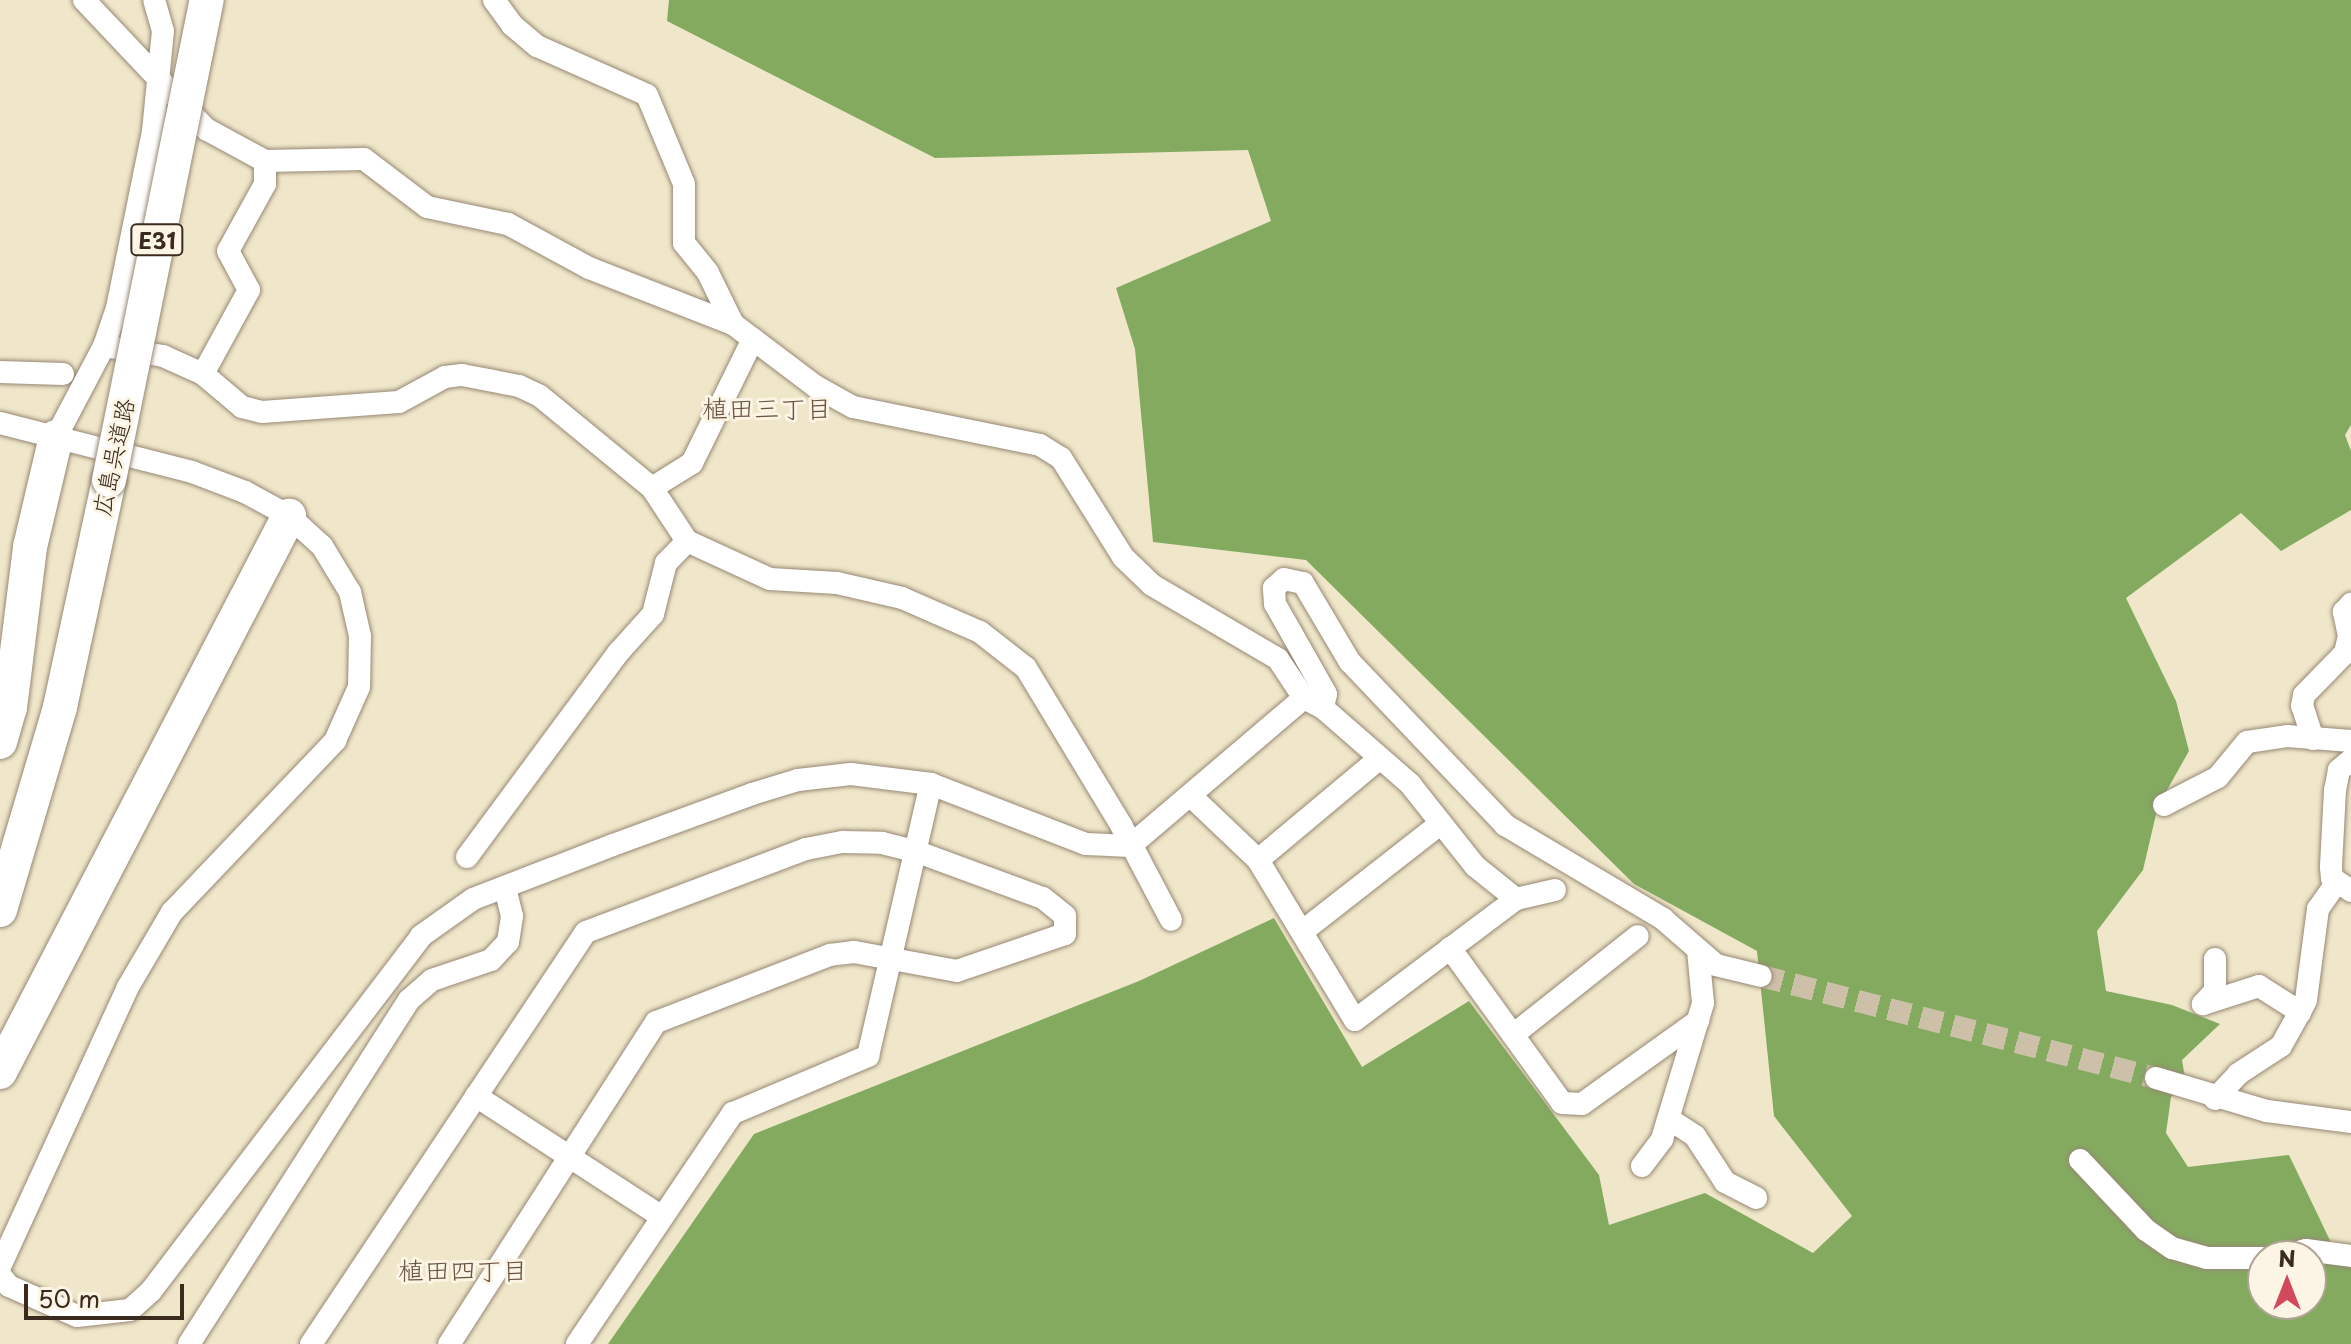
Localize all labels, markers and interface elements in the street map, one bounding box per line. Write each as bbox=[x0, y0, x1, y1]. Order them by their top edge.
road number: E31 bbox=[129, 222, 185, 258]
district label: 植田三丁目 bbox=[702, 392, 832, 424]
street label: 広島呉道路 bbox=[86, 395, 140, 519]
north arrow bbox=[2247, 1240, 2327, 1320]
text: N bbox=[2278, 1241, 2296, 1274]
district label: 植田四丁目 bbox=[398, 1254, 528, 1286]
scale bar bbox=[28, 1268, 188, 1318]
text: 50 m bbox=[38, 1280, 100, 1316]

